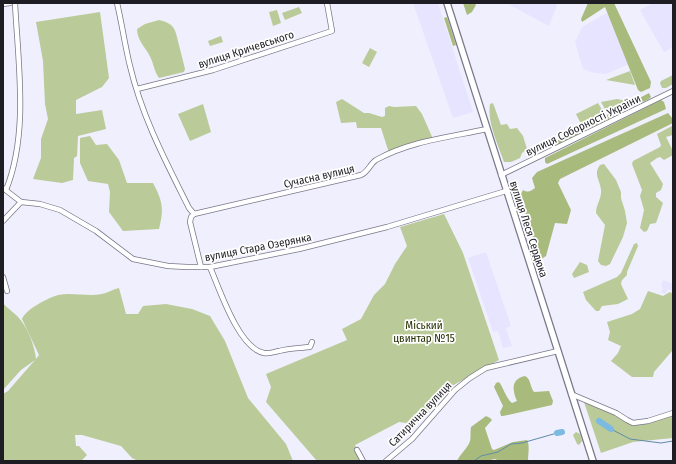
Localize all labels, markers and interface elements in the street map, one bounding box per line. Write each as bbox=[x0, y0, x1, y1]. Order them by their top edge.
street label: вулиця Кричевського bbox=[197, 28, 296, 71]
street label: вулиця Соборності України bbox=[524, 92, 643, 159]
street label: Сучасна вулиця bbox=[282, 162, 356, 191]
street label: вулиця Леся Сердюка bbox=[507, 179, 550, 279]
street label: вулиця Стара Озерянка bbox=[204, 231, 313, 264]
park label: Міський цвинтар №15 bbox=[393, 319, 455, 345]
street label: Сатирична вулиця bbox=[386, 379, 455, 449]

